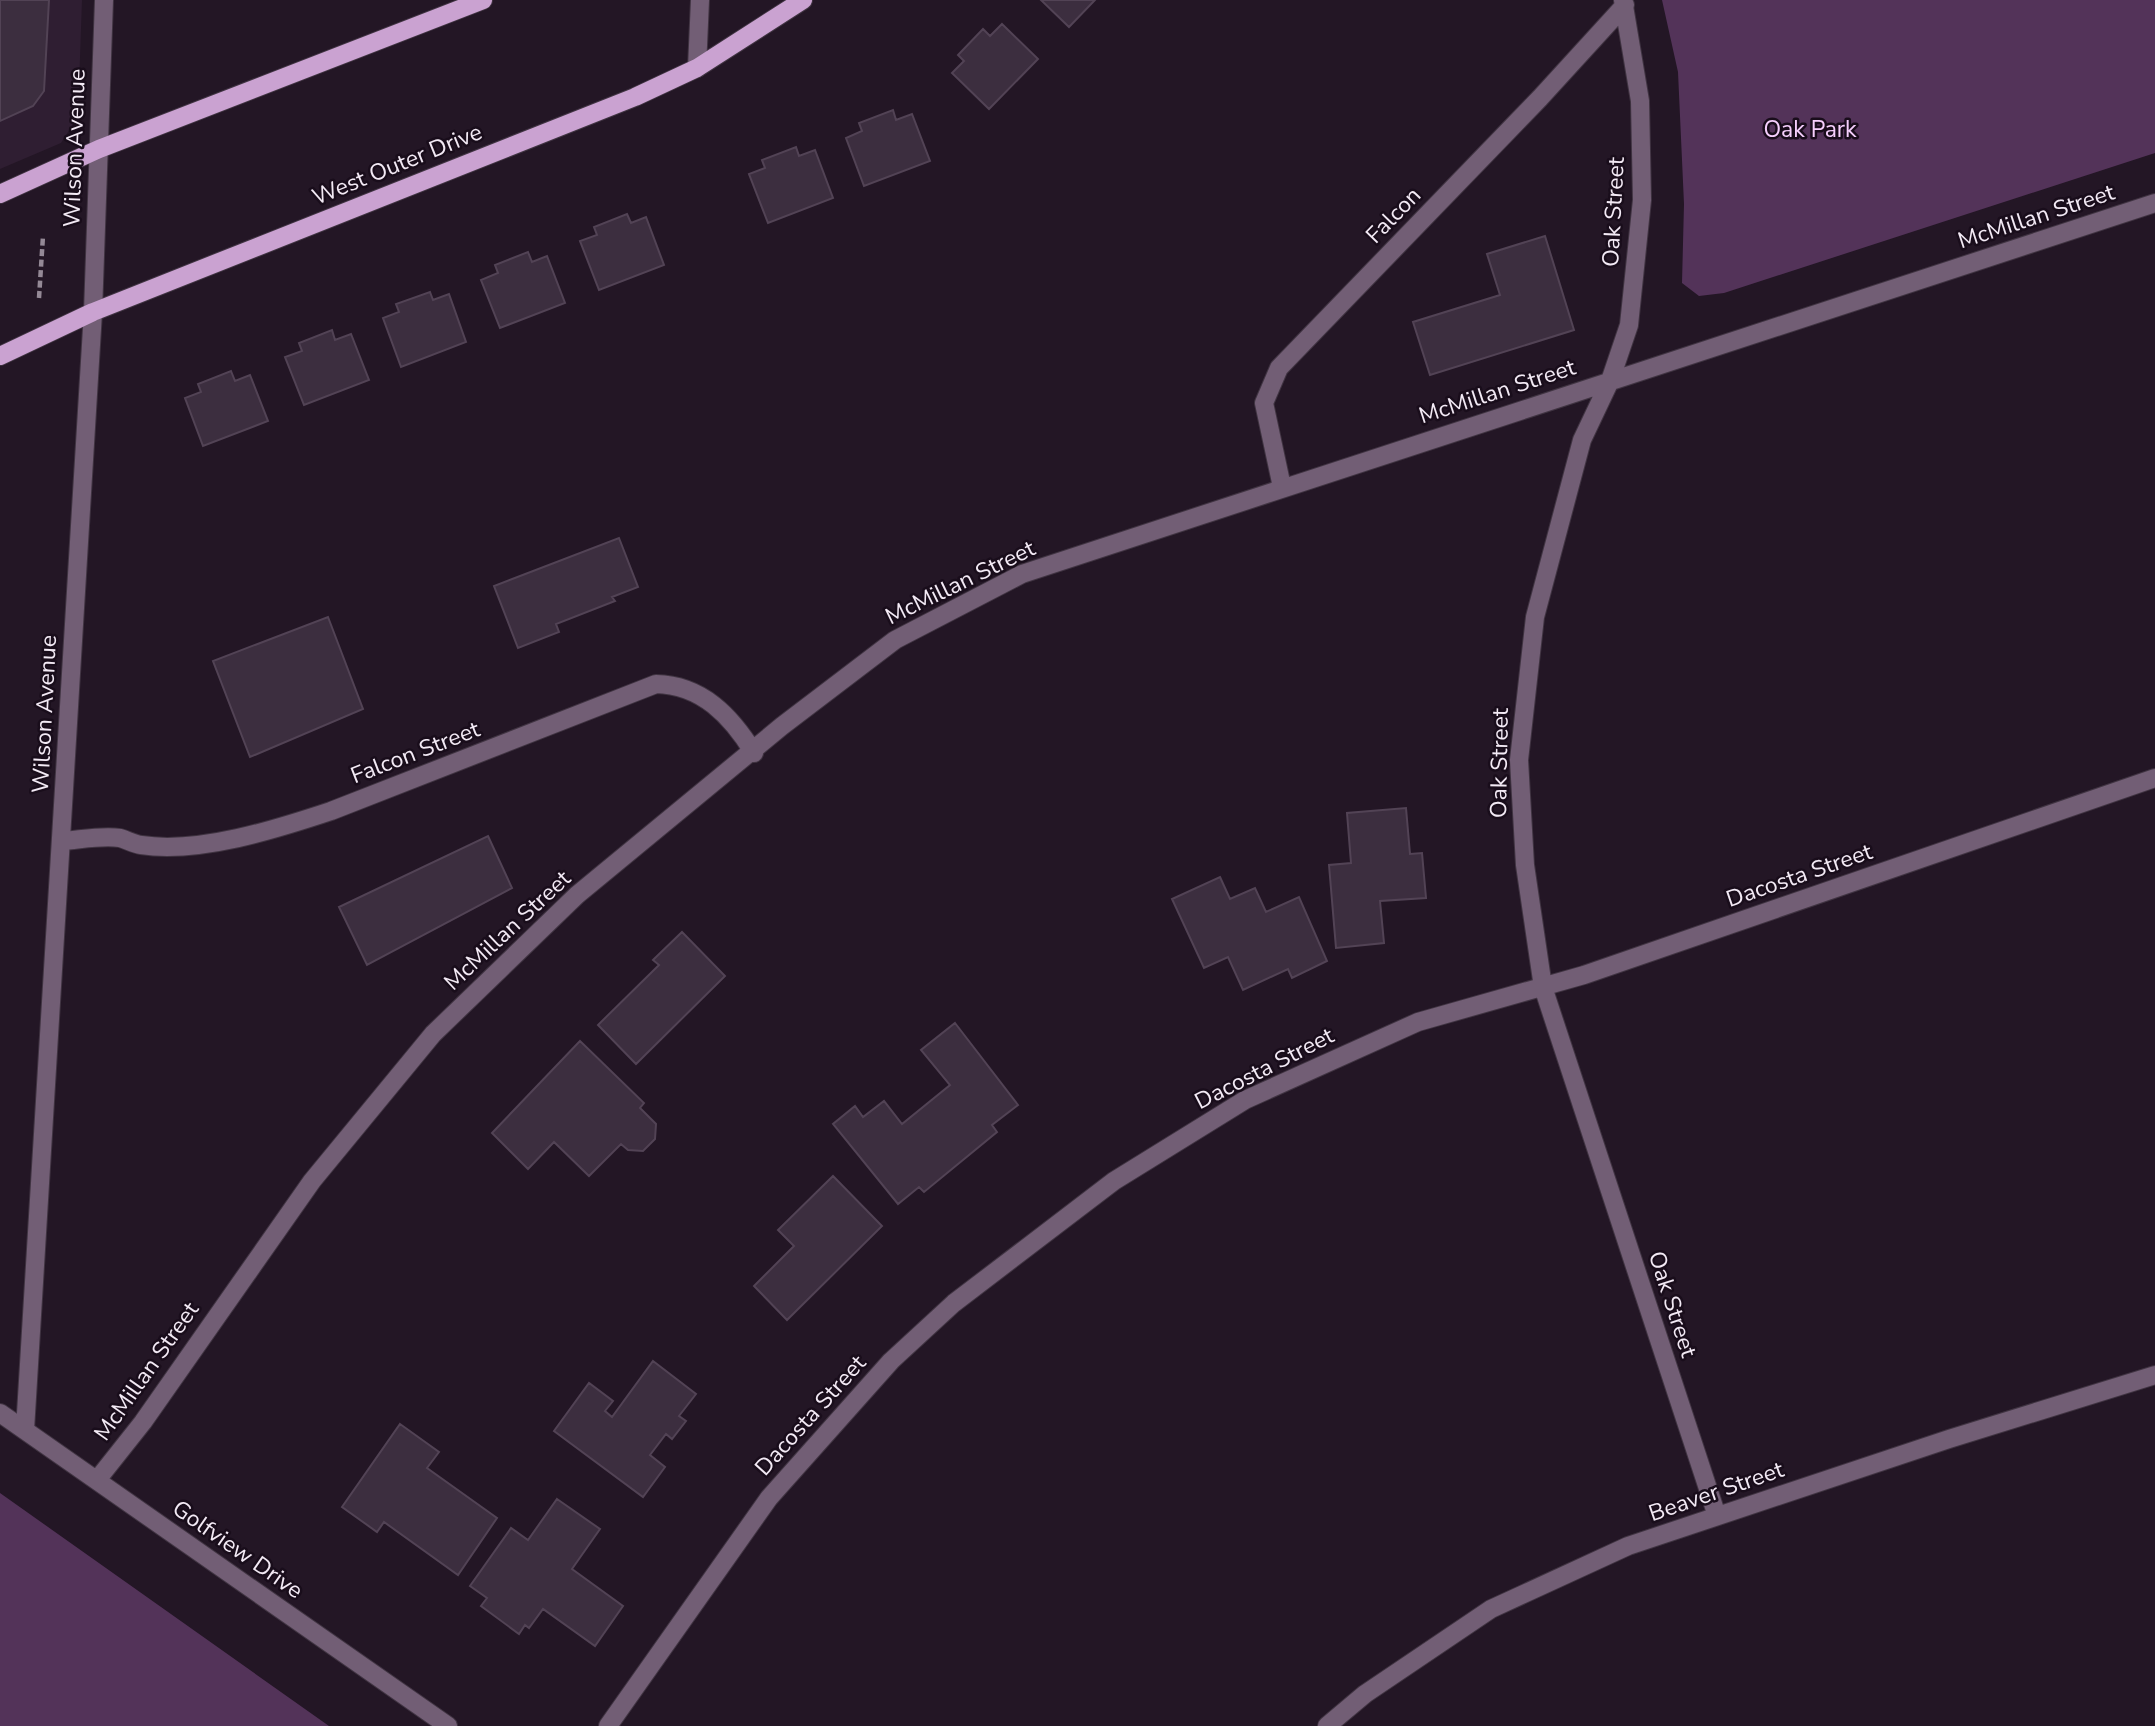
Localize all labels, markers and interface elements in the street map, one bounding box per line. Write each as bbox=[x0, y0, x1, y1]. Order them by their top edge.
street label: Wilson Avenue bbox=[56, 68, 93, 228]
park label: Oak Park bbox=[1763, 114, 1857, 145]
street label: West Outer Drive bbox=[308, 116, 487, 213]
street label: Oak Street bbox=[1595, 155, 1632, 268]
street label: McMillan Street bbox=[1954, 176, 2119, 256]
street label: Falcon bbox=[1359, 180, 1428, 250]
street label: McMillan Street bbox=[1415, 351, 1580, 431]
street label: McMillan Street bbox=[880, 532, 1041, 632]
street label: Wilson Avenue bbox=[25, 634, 64, 794]
street label: Oak Street bbox=[1483, 707, 1516, 818]
street label: Falcon Street bbox=[346, 713, 485, 791]
street label: Dacosta Street bbox=[1722, 836, 1877, 915]
street label: McMillan Street bbox=[437, 863, 578, 997]
street label: Dacosta Street bbox=[1189, 1020, 1340, 1117]
street label: Oak Street bbox=[1641, 1247, 1705, 1362]
street label: McMillan Street bbox=[87, 1295, 206, 1447]
street label: Dacosta Street bbox=[748, 1348, 873, 1482]
street label: Beaver Street bbox=[1645, 1454, 1789, 1529]
street label: Golfview Drive bbox=[166, 1493, 309, 1606]

